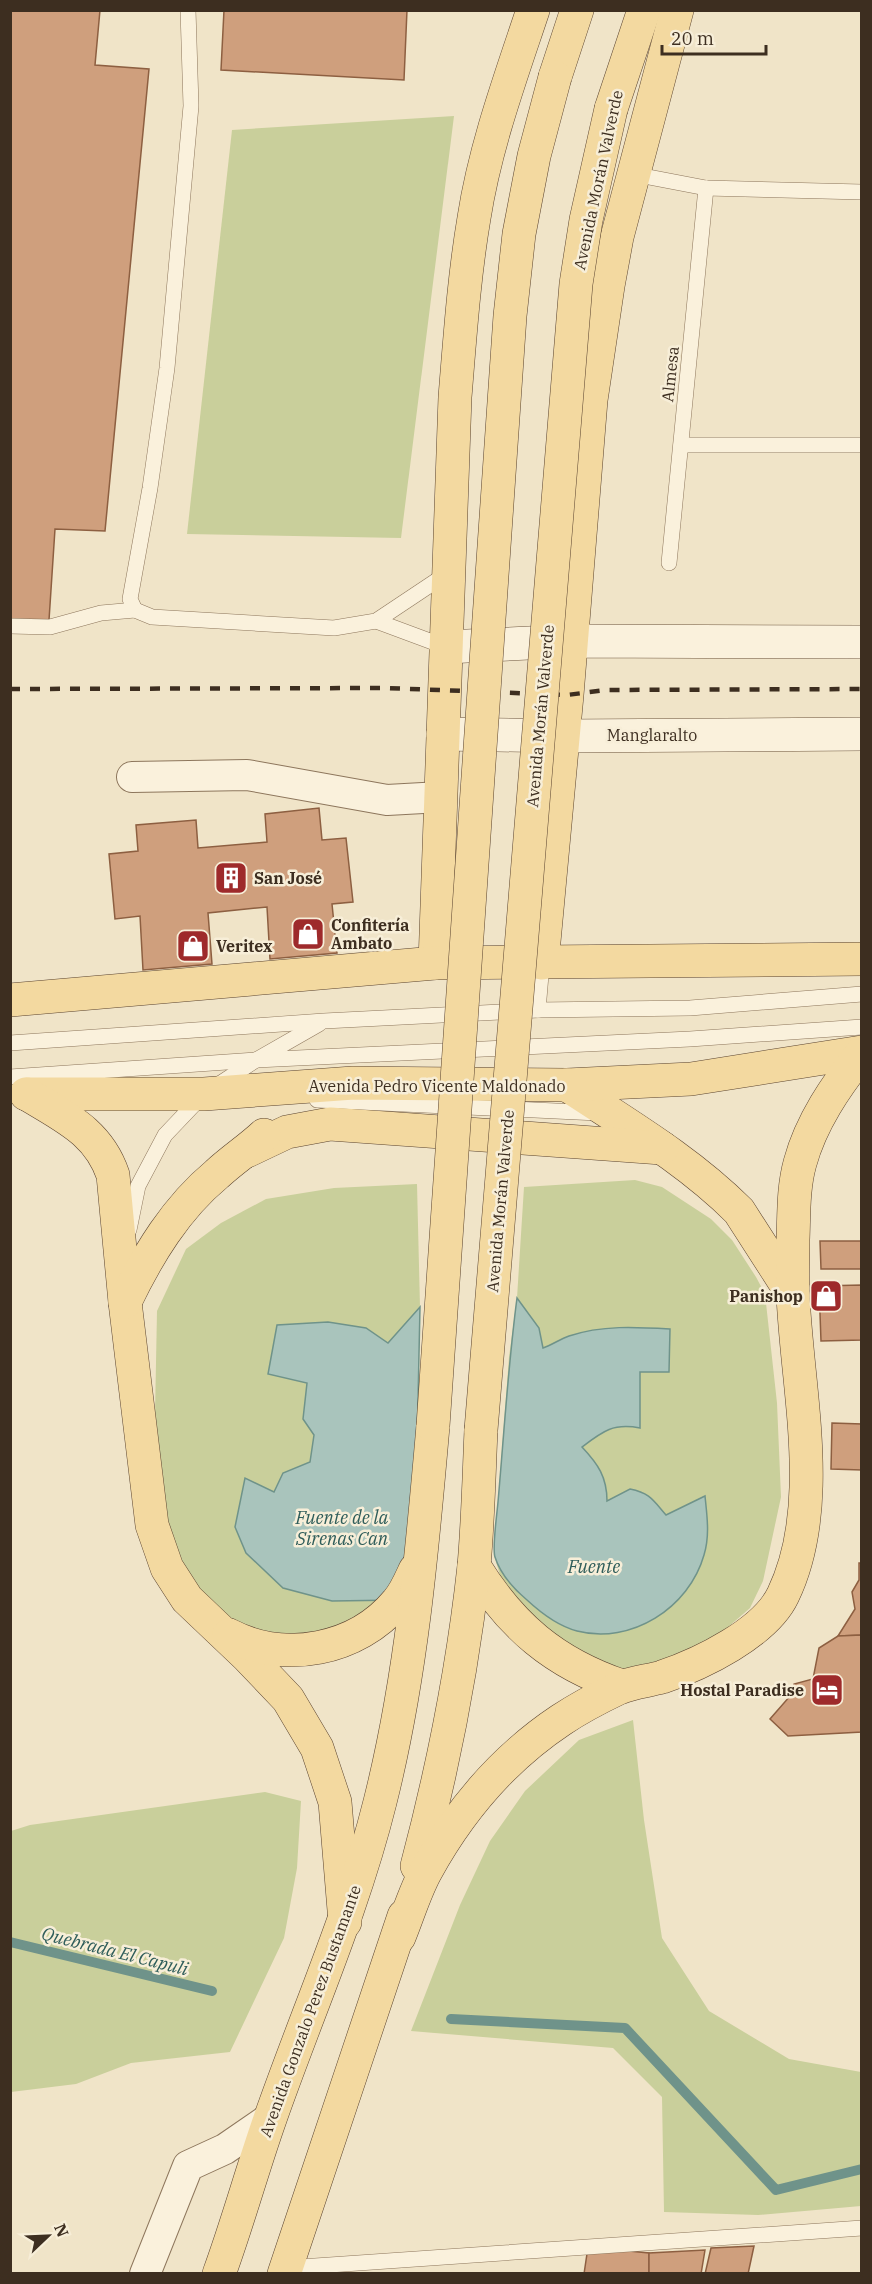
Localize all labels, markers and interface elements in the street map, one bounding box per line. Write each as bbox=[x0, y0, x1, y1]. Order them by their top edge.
scale bar bbox=[662, 18, 766, 56]
text: 20 m bbox=[671, 27, 714, 50]
street label: Avenida Morán Valverde bbox=[569, 88, 627, 272]
street label: Almesa bbox=[657, 345, 683, 403]
street label: Avenida Morán Valverde bbox=[522, 624, 558, 808]
street label: Manglaralto bbox=[607, 725, 697, 745]
building icon: San José bbox=[213, 860, 249, 896]
place label: San José bbox=[254, 868, 322, 888]
place label: Confitería Ambato bbox=[331, 915, 409, 953]
shop icon: Confitería Ambato bbox=[290, 916, 326, 952]
shop icon: Veritex bbox=[175, 928, 211, 964]
place label: Veritex bbox=[216, 936, 273, 956]
street label: Avenida Pedro Vicente Maldonado bbox=[308, 1076, 566, 1096]
street label: Avenida Morán Valverde bbox=[482, 1109, 518, 1293]
shop icon: Panishop bbox=[808, 1278, 844, 1314]
place label: Panishop bbox=[729, 1286, 803, 1306]
water label: Fuente de la Sirenas Can bbox=[295, 1506, 389, 1550]
water label: Fuente bbox=[567, 1555, 620, 1578]
hotel icon: Hostal Paradise bbox=[809, 1672, 845, 1708]
place label: Hostal Paradise bbox=[680, 1680, 804, 1700]
street label: Avenida Gonzalo Perez Bustamante bbox=[255, 1882, 365, 2140]
water label: Quebrada El Capuli bbox=[39, 1922, 191, 1980]
north arrow bbox=[18, 2206, 78, 2266]
text: N bbox=[50, 2220, 73, 2240]

